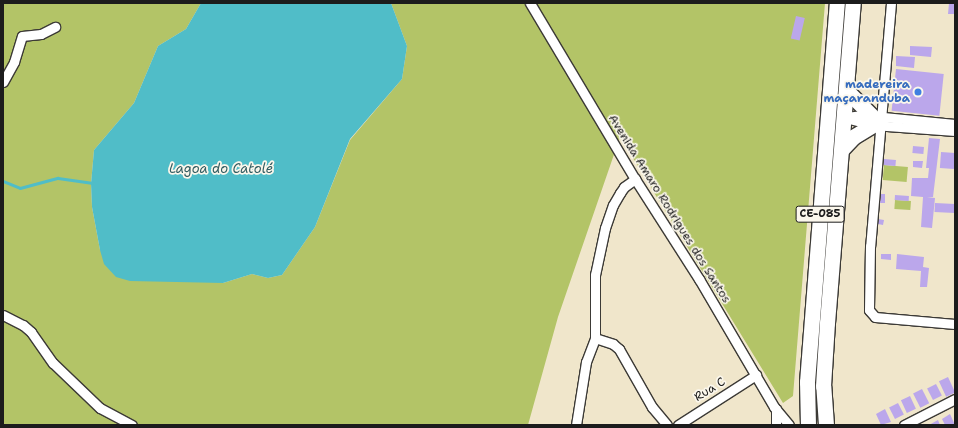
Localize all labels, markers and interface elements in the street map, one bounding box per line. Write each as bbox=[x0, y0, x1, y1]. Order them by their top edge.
place label: madereira maçaranduba bbox=[823, 78, 910, 106]
marker: madereira maçaranduba bbox=[913, 87, 923, 97]
street label: Avenida Amaro Rodrigues dos Santos bbox=[605, 112, 733, 306]
water label: Lagoa do Catolé bbox=[169, 161, 273, 177]
road number: CE-085 bbox=[795, 205, 845, 223]
street label: Rua C bbox=[692, 375, 728, 405]

